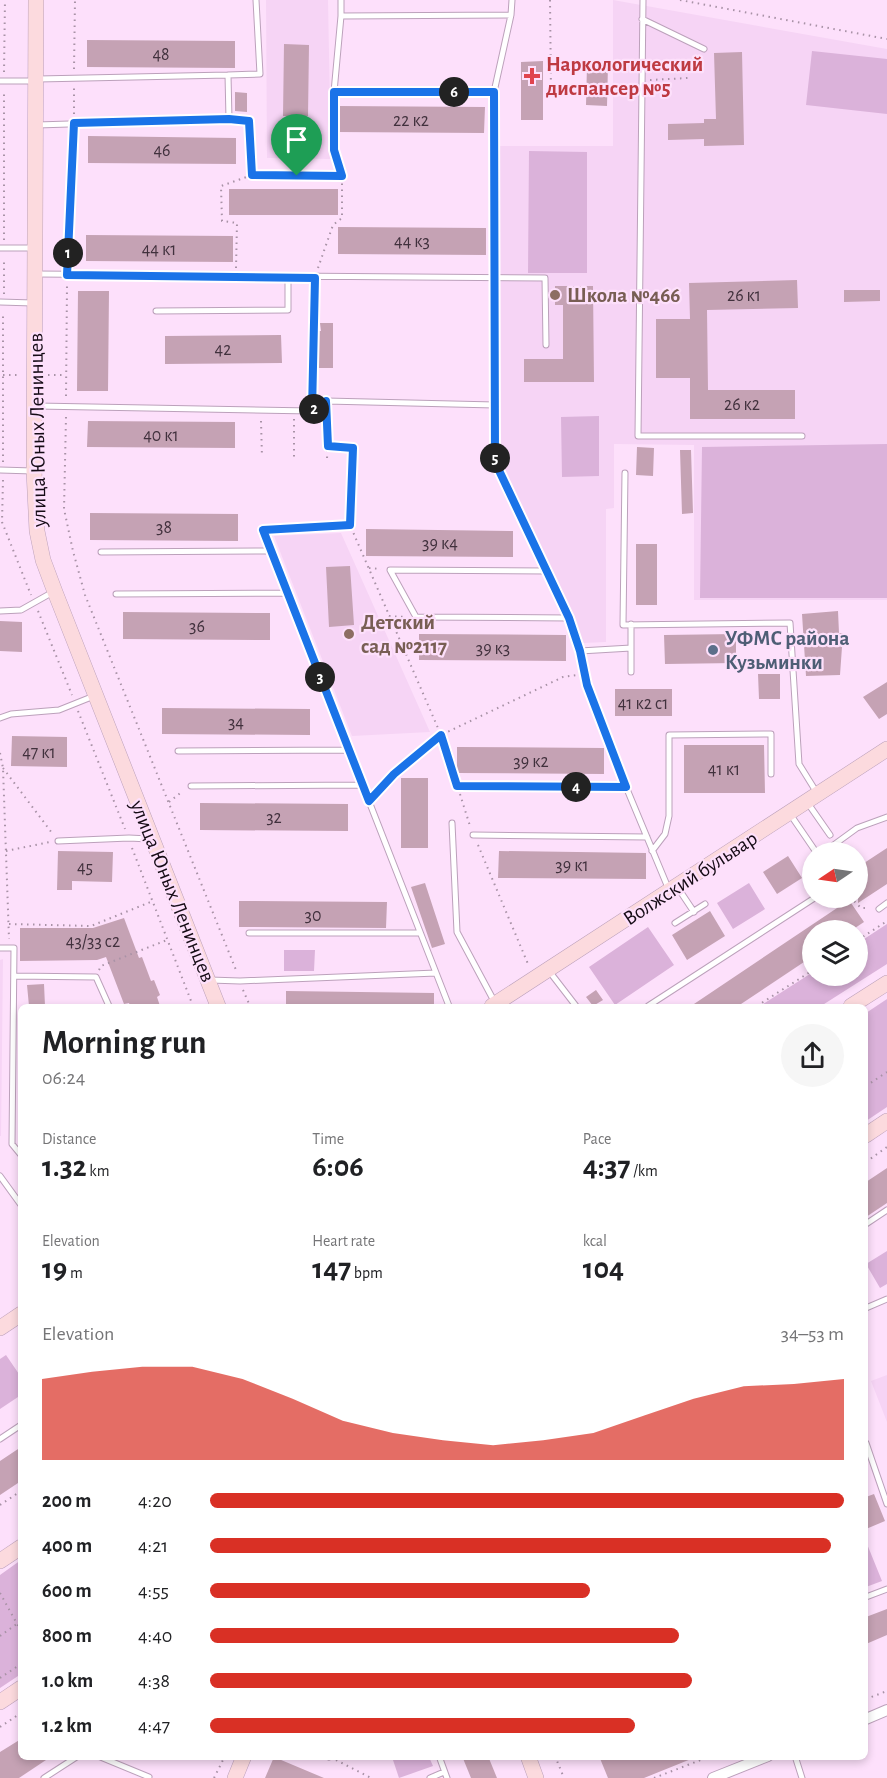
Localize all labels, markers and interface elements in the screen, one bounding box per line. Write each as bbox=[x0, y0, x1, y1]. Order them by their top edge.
house number: 48 bbox=[152, 46, 170, 64]
place label: Наркологический диспансер №5 bbox=[546, 54, 703, 99]
marker: Наркологический диспансер №5 bbox=[523, 67, 541, 85]
pin: 6 bbox=[439, 77, 469, 107]
text: 6 bbox=[450, 84, 458, 100]
house number: 22 к2 bbox=[393, 112, 429, 130]
pin bbox=[271, 114, 322, 176]
icon: arrive bbox=[280, 123, 313, 156]
house number: 46 bbox=[153, 142, 171, 160]
house number: 44 к3 bbox=[394, 233, 430, 251]
pin: 1 bbox=[53, 238, 83, 268]
house number: 44 к1 bbox=[142, 241, 176, 259]
text: 1 bbox=[65, 245, 71, 261]
place label: Школа №466 bbox=[567, 285, 680, 306]
house number: 26 к1 bbox=[727, 287, 761, 305]
marker: Школа №466 bbox=[548, 288, 562, 302]
street label: улица Юных Ленинцев bbox=[25, 333, 50, 528]
house number: 42 bbox=[215, 341, 231, 359]
pin: 2 bbox=[299, 394, 329, 424]
house number: 26 к2 bbox=[724, 396, 760, 414]
text: 2 bbox=[310, 401, 318, 417]
house number: 40 к1 bbox=[143, 427, 179, 445]
pin: 5 bbox=[480, 443, 510, 473]
text: 5 bbox=[492, 450, 498, 466]
house number: 38 bbox=[156, 519, 172, 537]
house number: 39 к4 bbox=[422, 535, 458, 553]
place label: Детский сад №2117 bbox=[361, 612, 447, 657]
house number: 36 bbox=[189, 618, 205, 636]
marker: Детский сад №2117 bbox=[342, 627, 356, 641]
place label: УФМС района Кузьминки bbox=[725, 628, 849, 673]
house number: 39 к3 bbox=[476, 640, 510, 658]
marker: УФМС района Кузьминки bbox=[706, 643, 720, 657]
pin: 3 bbox=[305, 662, 335, 692]
text: 3 bbox=[317, 669, 323, 685]
house number: 41 к2 с1 bbox=[618, 695, 668, 713]
house number: 34 bbox=[228, 714, 244, 732]
house number: 47 к1 bbox=[22, 744, 56, 762]
house number: 39 к2 bbox=[513, 753, 549, 771]
house number: 41 к1 bbox=[708, 761, 740, 779]
pin: 4 bbox=[561, 772, 591, 802]
text: 4 bbox=[572, 779, 580, 795]
street label: улица Юных Ленинцев bbox=[126, 796, 219, 985]
house number: 32 bbox=[266, 809, 282, 827]
street label: Волжский бульвар bbox=[619, 827, 761, 929]
north arrow bbox=[802, 842, 868, 908]
map controls bbox=[802, 842, 868, 986]
house number: 39 к1 bbox=[555, 857, 589, 875]
house number: 45 bbox=[77, 859, 93, 877]
house number: 30 bbox=[305, 907, 321, 925]
button: layers bbox=[802, 920, 868, 986]
house number: 43/33 с2 bbox=[66, 933, 120, 951]
button: share bbox=[781, 1024, 844, 1087]
text: Morning run bbox=[42, 1027, 206, 1060]
text: 06:24 bbox=[42, 1068, 85, 1088]
text: Distance bbox=[42, 1131, 96, 1147]
text: Time bbox=[312, 1131, 344, 1147]
text: Pace bbox=[583, 1131, 611, 1147]
text: 1.32 bbox=[42, 1152, 87, 1182]
text: 6:06 bbox=[312, 1152, 364, 1182]
text: 4:37 bbox=[583, 1152, 631, 1182]
text: km bbox=[87, 1163, 109, 1179]
text: /km bbox=[631, 1163, 658, 1179]
text: Elevation bbox=[42, 1233, 100, 1249]
text: Heart rate bbox=[312, 1233, 375, 1249]
text: kcal bbox=[583, 1233, 607, 1249]
text: 19 bbox=[42, 1254, 67, 1284]
text: 147 bbox=[312, 1254, 351, 1284]
text: 104 bbox=[583, 1254, 624, 1284]
text: m bbox=[67, 1265, 83, 1281]
text: bpm bbox=[351, 1265, 383, 1281]
text: Elevation bbox=[42, 1324, 114, 1344]
text: 34–53 m bbox=[781, 1324, 844, 1344]
text: 200 m bbox=[42, 1491, 91, 1511]
text: 4:20 bbox=[138, 1491, 172, 1511]
text: 400 m bbox=[42, 1536, 92, 1556]
text: 4:21 bbox=[138, 1536, 168, 1556]
text: 600 m bbox=[42, 1581, 92, 1601]
text: 4:55 bbox=[138, 1581, 169, 1601]
text: 800 m bbox=[42, 1626, 92, 1646]
text: 4:40 bbox=[138, 1626, 172, 1646]
text: 1.0 km bbox=[42, 1671, 93, 1691]
text: 4:38 bbox=[138, 1671, 170, 1691]
text: 1.2 km bbox=[42, 1716, 92, 1736]
text: 4:47 bbox=[138, 1716, 170, 1736]

